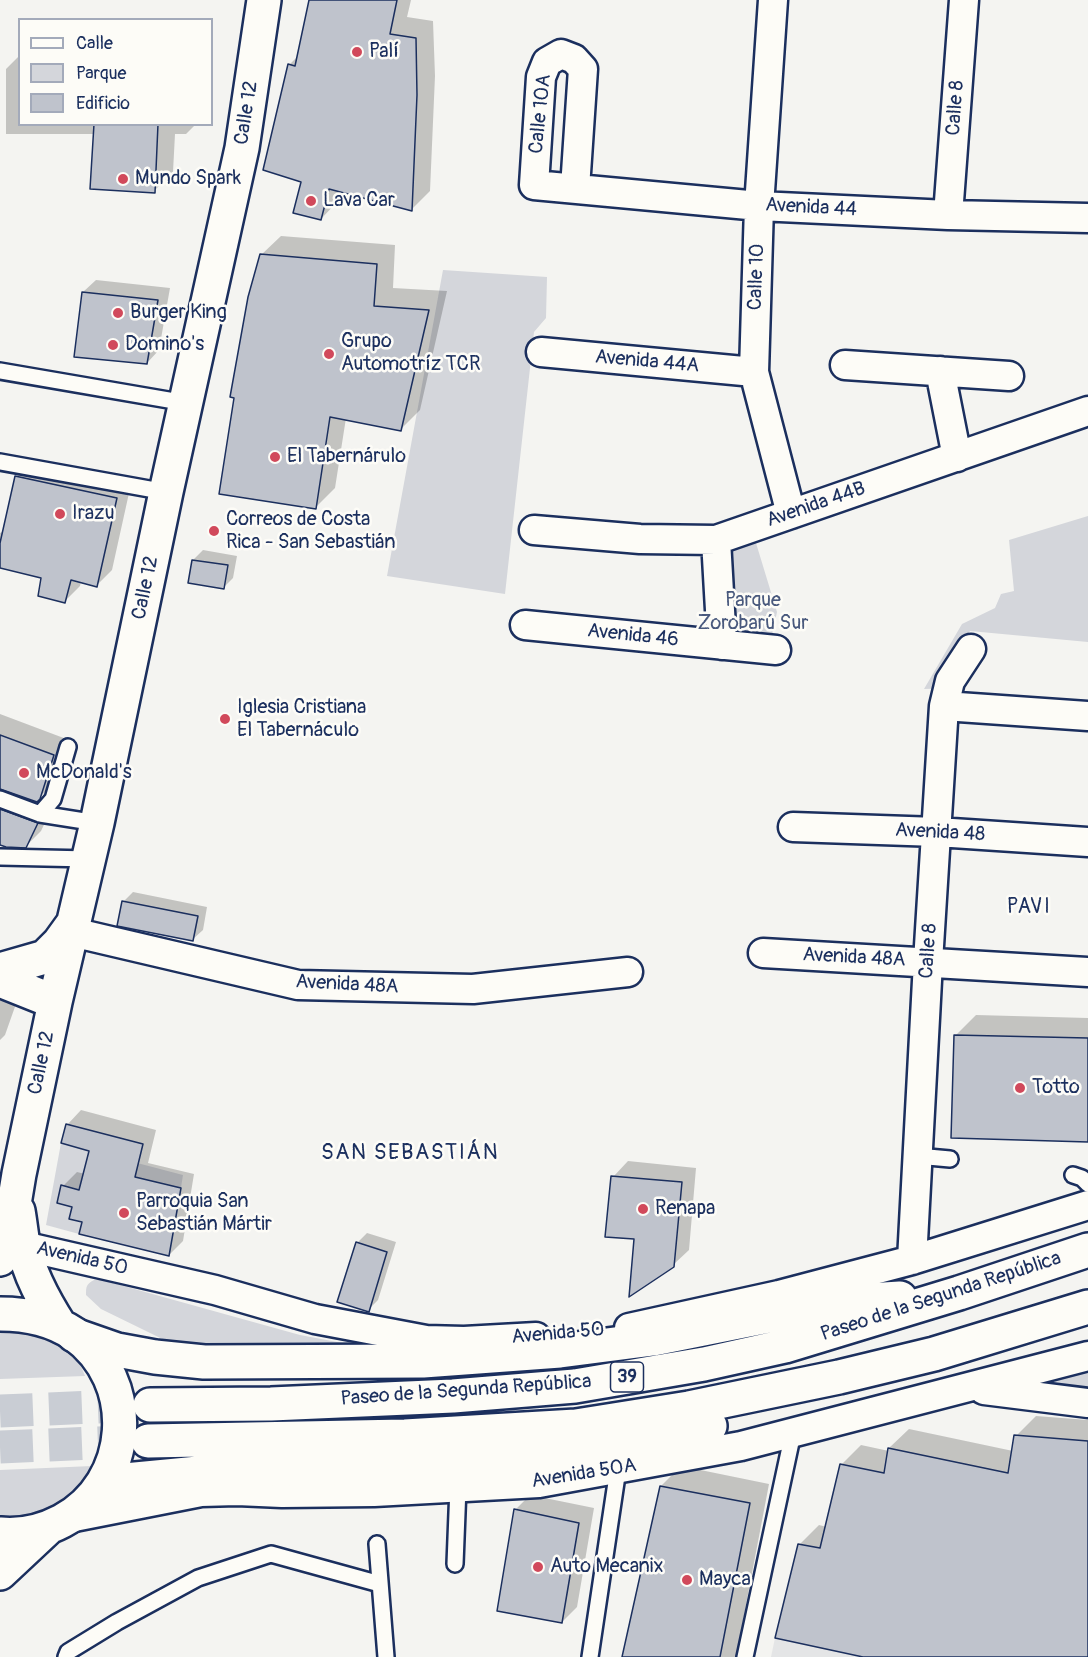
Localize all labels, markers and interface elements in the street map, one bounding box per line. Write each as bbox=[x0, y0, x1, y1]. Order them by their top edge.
legend bbox=[18, 18, 213, 126]
text: Calle bbox=[76, 32, 113, 55]
place label: Palí bbox=[369, 40, 399, 64]
marker: Palí bbox=[350, 45, 364, 59]
text: Parque bbox=[76, 62, 126, 85]
street label: Calle 10A bbox=[525, 73, 557, 155]
street label: Calle 12 bbox=[230, 79, 264, 147]
street label: Calle 8 bbox=[942, 80, 970, 136]
text: Edificio bbox=[76, 92, 130, 115]
place label: Mundo Spark bbox=[135, 167, 241, 191]
marker: Mundo Spark bbox=[116, 172, 130, 186]
place label: Lava Car bbox=[323, 189, 395, 213]
marker: Lava Car bbox=[304, 194, 318, 208]
street label: Avenida 44 bbox=[765, 194, 857, 222]
street label: Calle 10 bbox=[744, 243, 770, 311]
place label: Burger King bbox=[130, 301, 227, 325]
marker: Burger King bbox=[111, 306, 125, 320]
place label: Grupo Automotríz TCR bbox=[341, 330, 481, 377]
place label: Domino's bbox=[125, 333, 204, 357]
marker: Domino's bbox=[106, 338, 120, 352]
street label: Avenida 44A bbox=[594, 345, 700, 379]
marker: Grupo Automotríz TCR bbox=[322, 347, 336, 361]
place label: El Tabernárulo bbox=[287, 445, 406, 469]
marker: El Tabernárulo bbox=[268, 450, 282, 464]
street label: Avenida 44B bbox=[763, 477, 869, 533]
place label: Irazu bbox=[72, 502, 115, 526]
marker: Irazu bbox=[53, 507, 67, 521]
place label: Correos de Costa Rica - San Sebastián bbox=[226, 508, 396, 555]
marker: Correos de Costa Rica - San Sebastián bbox=[207, 524, 221, 538]
street label: Calle 12 bbox=[128, 554, 164, 622]
park label: Parque Zorobarú Sur bbox=[698, 589, 808, 636]
street label: Avenida 46 bbox=[586, 619, 680, 653]
place label: Iglesia Cristiana El Tabernáculo bbox=[237, 696, 366, 743]
marker: Iglesia Cristiana El Tabernáculo bbox=[218, 712, 232, 726]
place label: McDonald's bbox=[36, 761, 132, 785]
marker: McDonald's bbox=[17, 766, 31, 780]
street label: Avenida 48 bbox=[894, 819, 986, 847]
district label: PAVI bbox=[1007, 895, 1051, 921]
street label: Calle 8 bbox=[915, 923, 943, 979]
street label: Avenida 48A bbox=[802, 943, 906, 973]
street label: Avenida 48A bbox=[295, 970, 399, 1000]
street label: Calle 12 bbox=[24, 1029, 60, 1097]
place label: Totto bbox=[1032, 1076, 1080, 1100]
marker: Totto bbox=[1013, 1081, 1027, 1095]
district label: SAN SEBASTIÁN bbox=[321, 1140, 499, 1166]
place label: Parroquia San Sebastián Mártir bbox=[136, 1190, 272, 1237]
place label: Renapa bbox=[655, 1197, 715, 1221]
marker: Renapa bbox=[636, 1202, 650, 1216]
marker: Parroquia San Sebastián Mártir bbox=[117, 1206, 131, 1220]
street label: Avenida 50 bbox=[34, 1237, 130, 1281]
street label: Paseo de la Segunda República bbox=[818, 1247, 1064, 1347]
street label: Avenida 50 bbox=[511, 1318, 605, 1350]
road number: 39 bbox=[610, 1362, 644, 1392]
street label: Paseo de la Segunda República bbox=[340, 1370, 592, 1412]
street label: Avenida 50A bbox=[530, 1454, 638, 1494]
place label: Auto Mecanix bbox=[550, 1555, 663, 1579]
marker: Auto Mecanix bbox=[531, 1560, 545, 1574]
place label: Mayca bbox=[699, 1568, 751, 1592]
marker: Mayca bbox=[680, 1573, 694, 1587]

